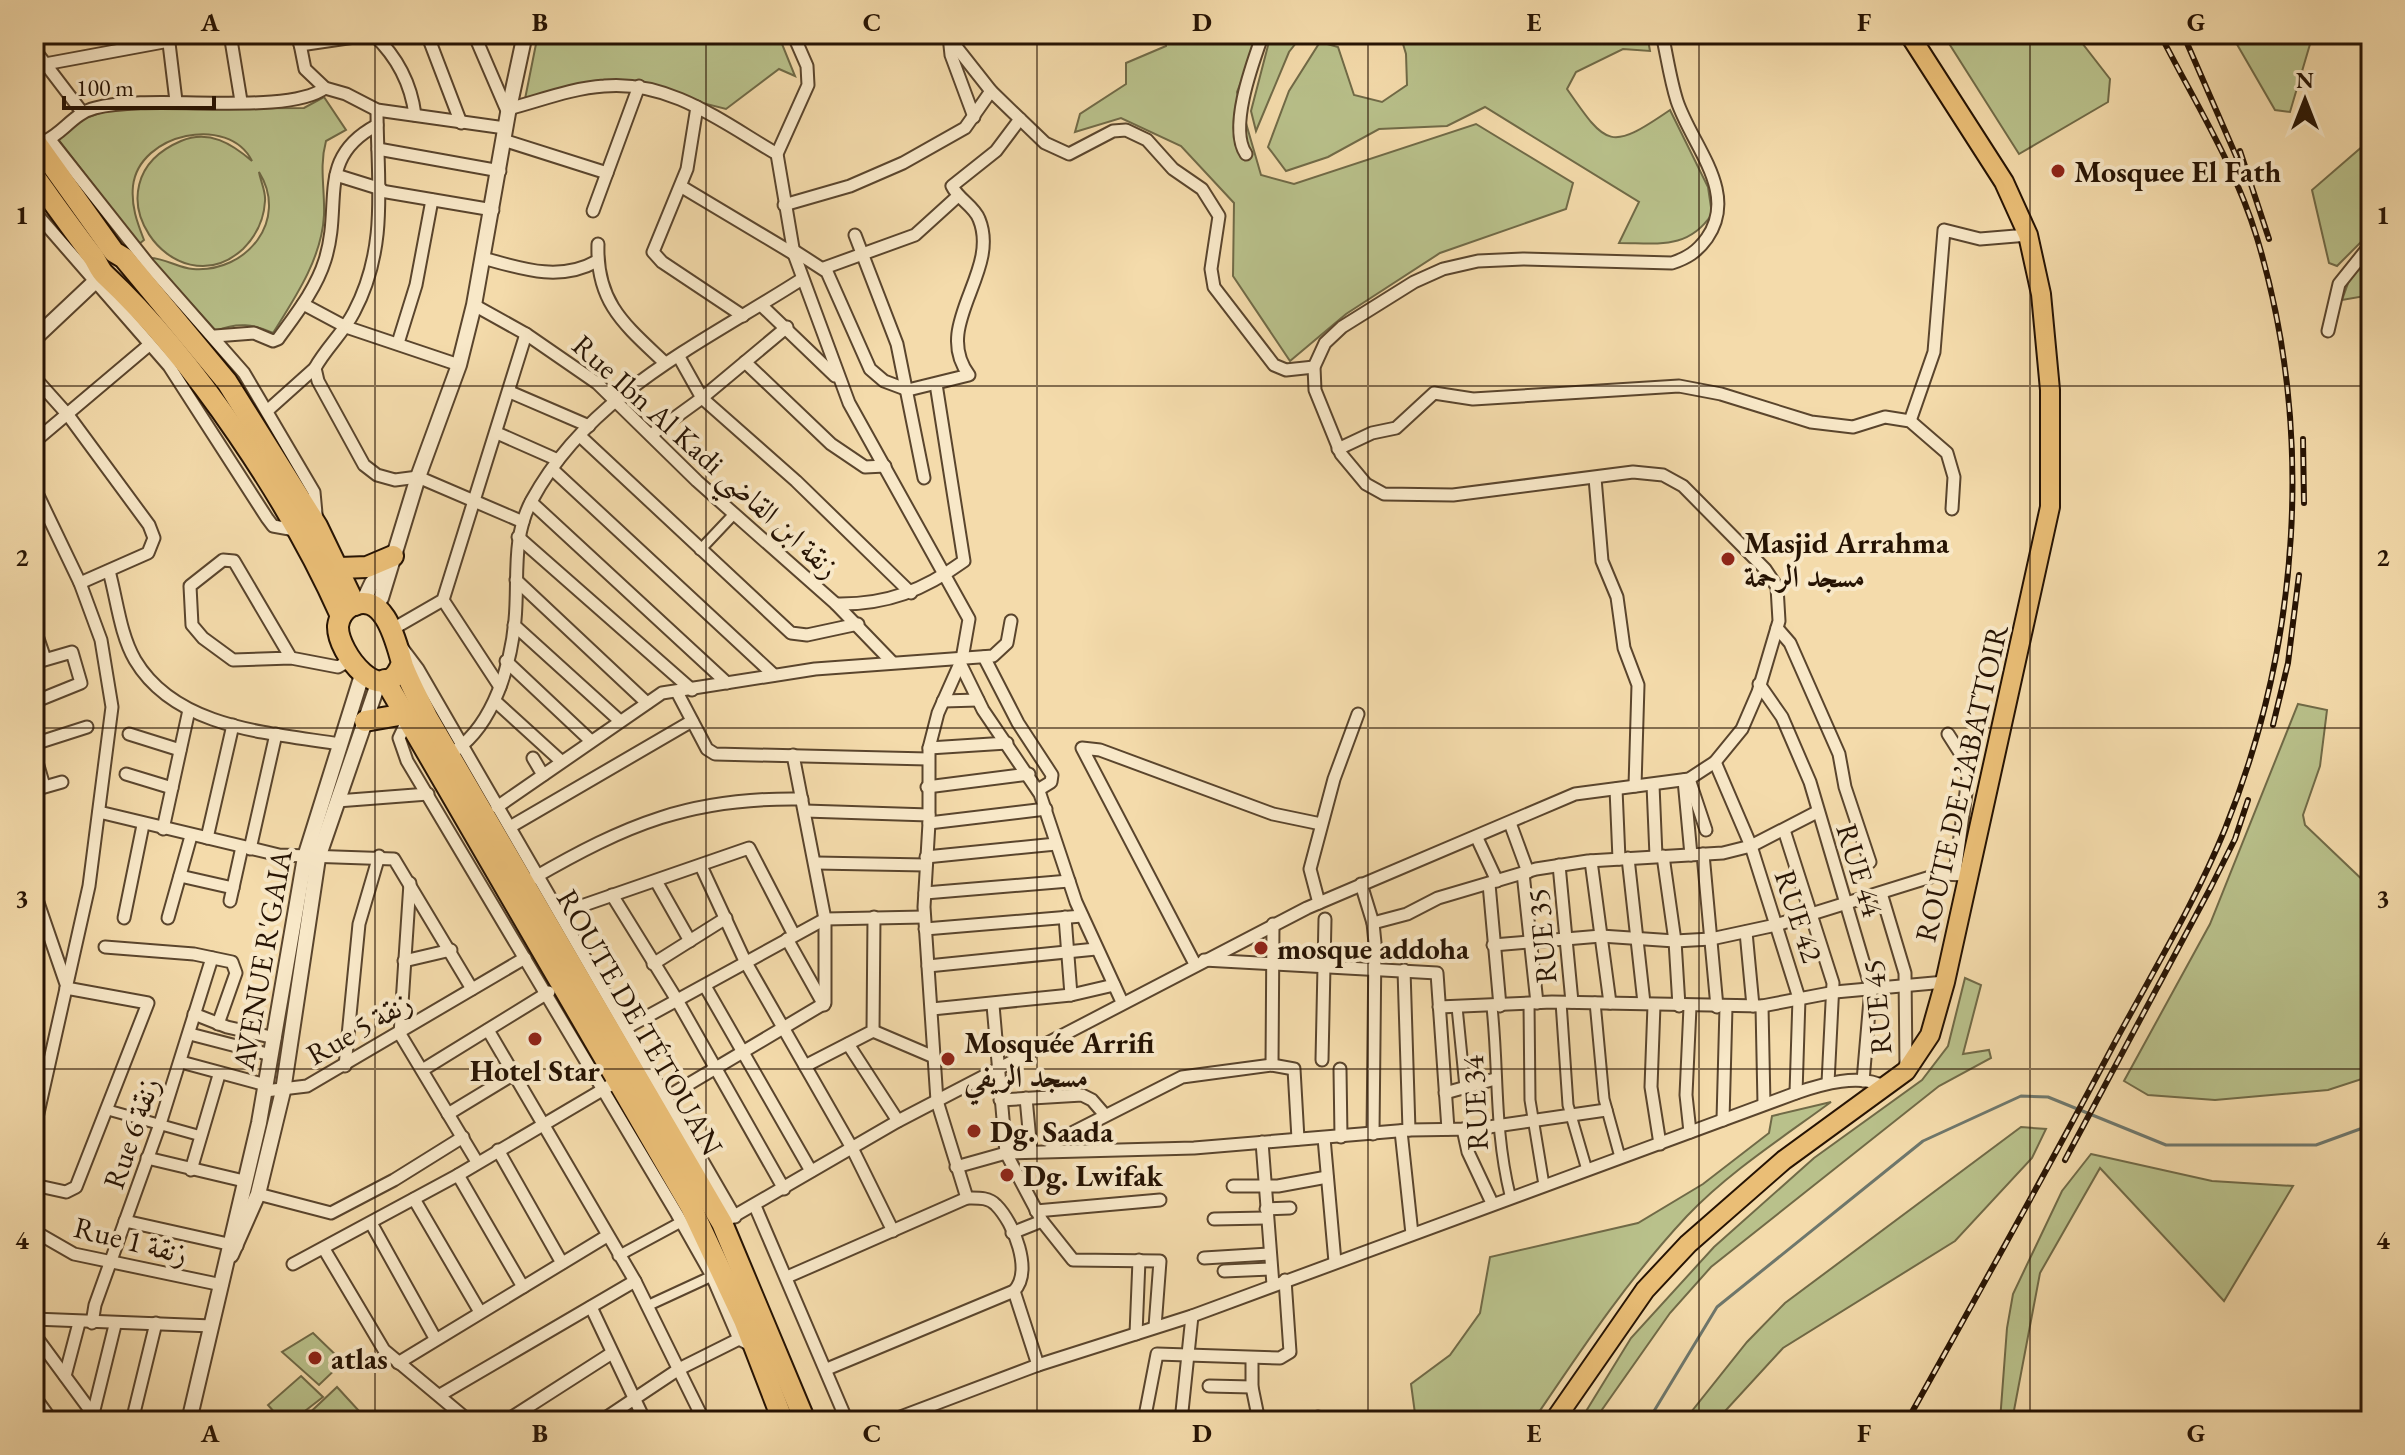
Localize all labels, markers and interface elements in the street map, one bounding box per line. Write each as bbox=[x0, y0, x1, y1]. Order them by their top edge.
text: A bbox=[200, 5, 220, 39]
text: B bbox=[532, 5, 548, 39]
text: C bbox=[863, 5, 881, 39]
text: D bbox=[1192, 5, 1212, 39]
text: E bbox=[1527, 5, 1542, 39]
text: F bbox=[1857, 5, 1871, 39]
text: G bbox=[2187, 5, 2206, 39]
scale bar bbox=[64, 60, 214, 110]
north arrow bbox=[2265, 60, 2345, 140]
text: N bbox=[2296, 66, 2314, 95]
text: 100 m bbox=[76, 72, 134, 103]
place label: Mosquee El Fath bbox=[2074, 152, 2282, 191]
marker: Mosquee El Fath bbox=[2049, 162, 2067, 180]
text: 1 bbox=[15, 198, 29, 232]
text: 1 bbox=[2376, 198, 2390, 232]
street label: Rue Ibn Al Kadi زنقة ابن القاضي bbox=[558, 326, 848, 593]
place label: Masjid Arrahma مسجد الرحمة bbox=[1744, 523, 1950, 596]
text: 2 bbox=[15, 540, 29, 574]
text: 2 bbox=[2376, 540, 2390, 574]
marker: Masjid Arrahma مسجد الرحمة bbox=[1719, 550, 1737, 568]
street label: ROUTE DE L’ABATTOIR bbox=[1905, 620, 2017, 946]
street label: RUE 44 bbox=[1827, 819, 1893, 922]
street label: AVENUE R'GAIA bbox=[223, 846, 301, 1074]
street label: RUE 42 bbox=[1766, 865, 1832, 968]
text: 3 bbox=[15, 881, 29, 915]
text: 3 bbox=[2376, 881, 2390, 915]
street label: ROUTE DE TÉTOUAN bbox=[548, 882, 732, 1162]
street label: RUE 35 bbox=[1518, 887, 1566, 985]
place label: mosque addoha bbox=[1277, 929, 1470, 968]
marker: mosque addoha bbox=[1252, 939, 1270, 957]
street label: RUE 45 bbox=[1853, 958, 1901, 1056]
street label: Rue 5 زنقة bbox=[299, 982, 419, 1074]
place label: Mosquée Arrifi مسجد الريفي bbox=[963, 1023, 1155, 1106]
marker: Hotel Star bbox=[526, 1030, 544, 1048]
marker: Mosquée Arrifi مسجد الريفي bbox=[939, 1050, 957, 1068]
place label: Hotel Star bbox=[470, 1051, 601, 1090]
street label: RUE 34 bbox=[1453, 1054, 1497, 1152]
street label: Rue 6 زنقة bbox=[94, 1072, 168, 1194]
place label: Dg. Saada bbox=[990, 1112, 1114, 1151]
marker: Dg. Saada bbox=[965, 1122, 983, 1140]
place label: Dg. Lwifak bbox=[1023, 1156, 1163, 1195]
marker: Dg. Lwifak bbox=[998, 1166, 1016, 1184]
street label: Rue 1 زنقة bbox=[70, 1207, 192, 1273]
text: 4 bbox=[15, 1223, 29, 1257]
text: 4 bbox=[2376, 1223, 2390, 1257]
place label: atlas bbox=[331, 1339, 388, 1378]
marker: atlas bbox=[306, 1349, 324, 1367]
text: A bbox=[200, 1416, 220, 1450]
text: B bbox=[532, 1416, 548, 1450]
text: C bbox=[863, 1416, 881, 1450]
text: D bbox=[1192, 1416, 1212, 1450]
text: E bbox=[1527, 1416, 1542, 1450]
text: F bbox=[1857, 1416, 1871, 1450]
text: G bbox=[2187, 1416, 2206, 1450]

